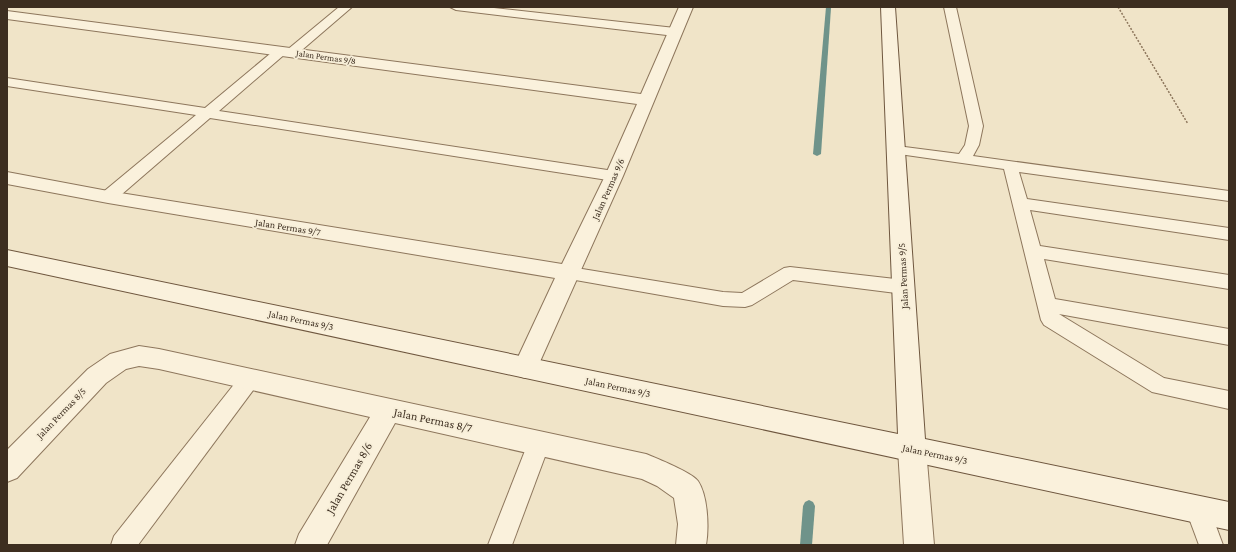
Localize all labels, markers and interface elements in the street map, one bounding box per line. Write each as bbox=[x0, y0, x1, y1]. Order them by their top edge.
street label: Jalan Permas 9/8 bbox=[295, 48, 357, 66]
street label: Jalan Permas 9/6 bbox=[589, 156, 627, 222]
street label: Jalan Permas 9/7 bbox=[254, 216, 322, 238]
street label: Jalan Permas 9/5 bbox=[896, 242, 910, 310]
street label: Jalan Permas 9/3 bbox=[267, 308, 335, 332]
street label: Jalan Permas 9/3 bbox=[584, 375, 652, 399]
street label: Jalan Permas 8/5 bbox=[33, 385, 88, 441]
street label: Jalan Permas 8/7 bbox=[392, 405, 474, 435]
street label: Jalan Permas 8/6 bbox=[322, 440, 375, 517]
street label: Jalan Permas 9/3 bbox=[901, 442, 969, 466]

